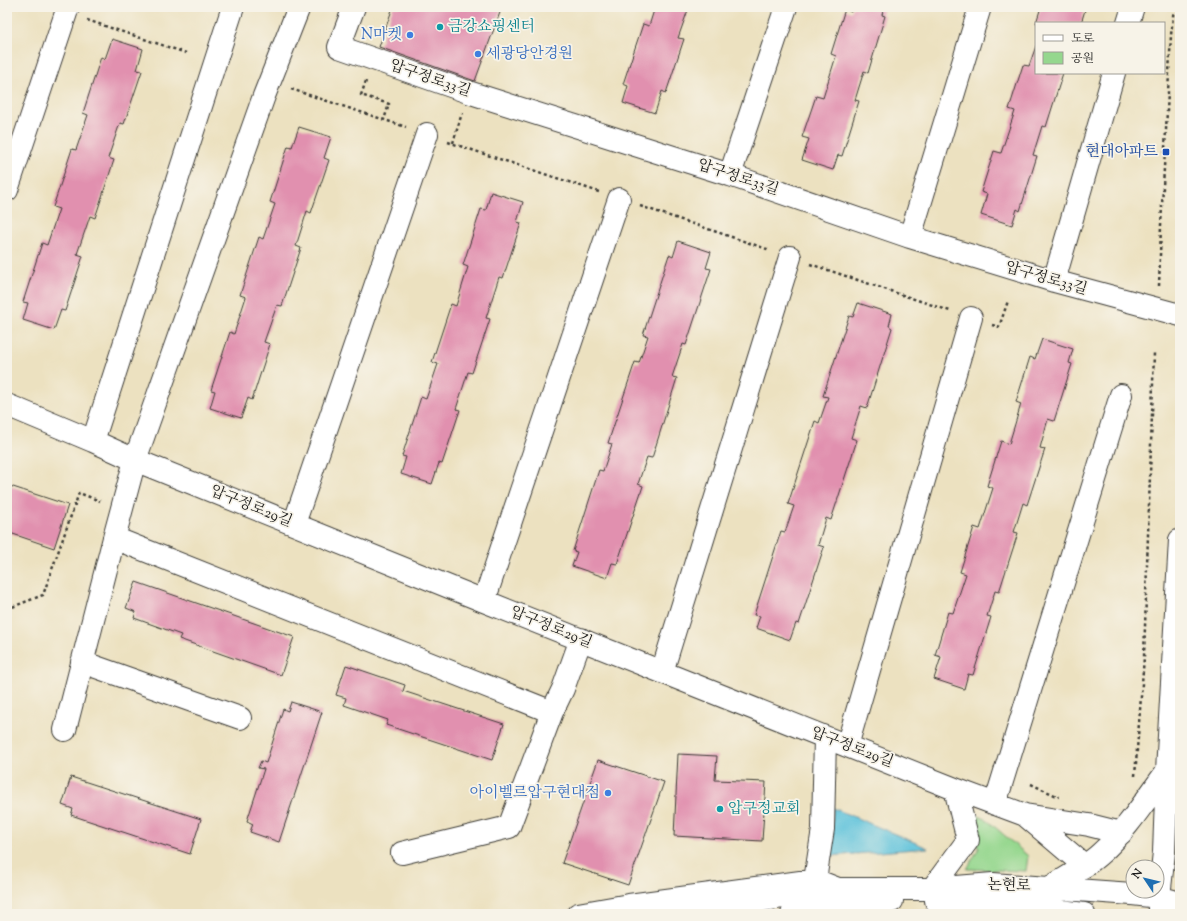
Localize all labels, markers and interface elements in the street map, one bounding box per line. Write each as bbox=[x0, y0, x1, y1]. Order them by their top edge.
place label: 금강쇼핑센터 bbox=[448, 17, 535, 38]
marker: 금강쇼핑센터 bbox=[435, 22, 445, 32]
legend bbox=[1035, 22, 1165, 74]
place label: N마켓 bbox=[361, 25, 402, 46]
marker: N마켓 bbox=[405, 30, 415, 40]
text: 도로 bbox=[1071, 30, 1095, 48]
place label: 세광당안경원 bbox=[486, 44, 573, 65]
marker: 세광당안경원 bbox=[473, 49, 483, 59]
text: 공원 bbox=[1071, 50, 1094, 68]
street label: 압구정로33길 bbox=[387, 55, 473, 103]
place label: 현대아파트 bbox=[1086, 142, 1159, 163]
marker: 현대아파트 bbox=[1161, 147, 1171, 157]
street label: 압구정로33길 bbox=[695, 155, 781, 201]
street label: 압구정로33길 bbox=[1002, 257, 1090, 301]
street label: 압구정로29길 bbox=[207, 481, 295, 533]
street label: 압구정로29길 bbox=[507, 602, 595, 654]
street label: 압구정로29길 bbox=[808, 723, 896, 773]
place label: 아이벨르압구현대점 bbox=[470, 783, 600, 804]
marker: 아이벨르압구현대점 bbox=[603, 788, 613, 798]
place label: 압구정교회 bbox=[728, 799, 800, 820]
marker: 압구정교회 bbox=[715, 804, 725, 814]
north arrow bbox=[1125, 859, 1165, 899]
text: N bbox=[1128, 865, 1147, 883]
street label: 논현로 bbox=[987, 875, 1032, 897]

